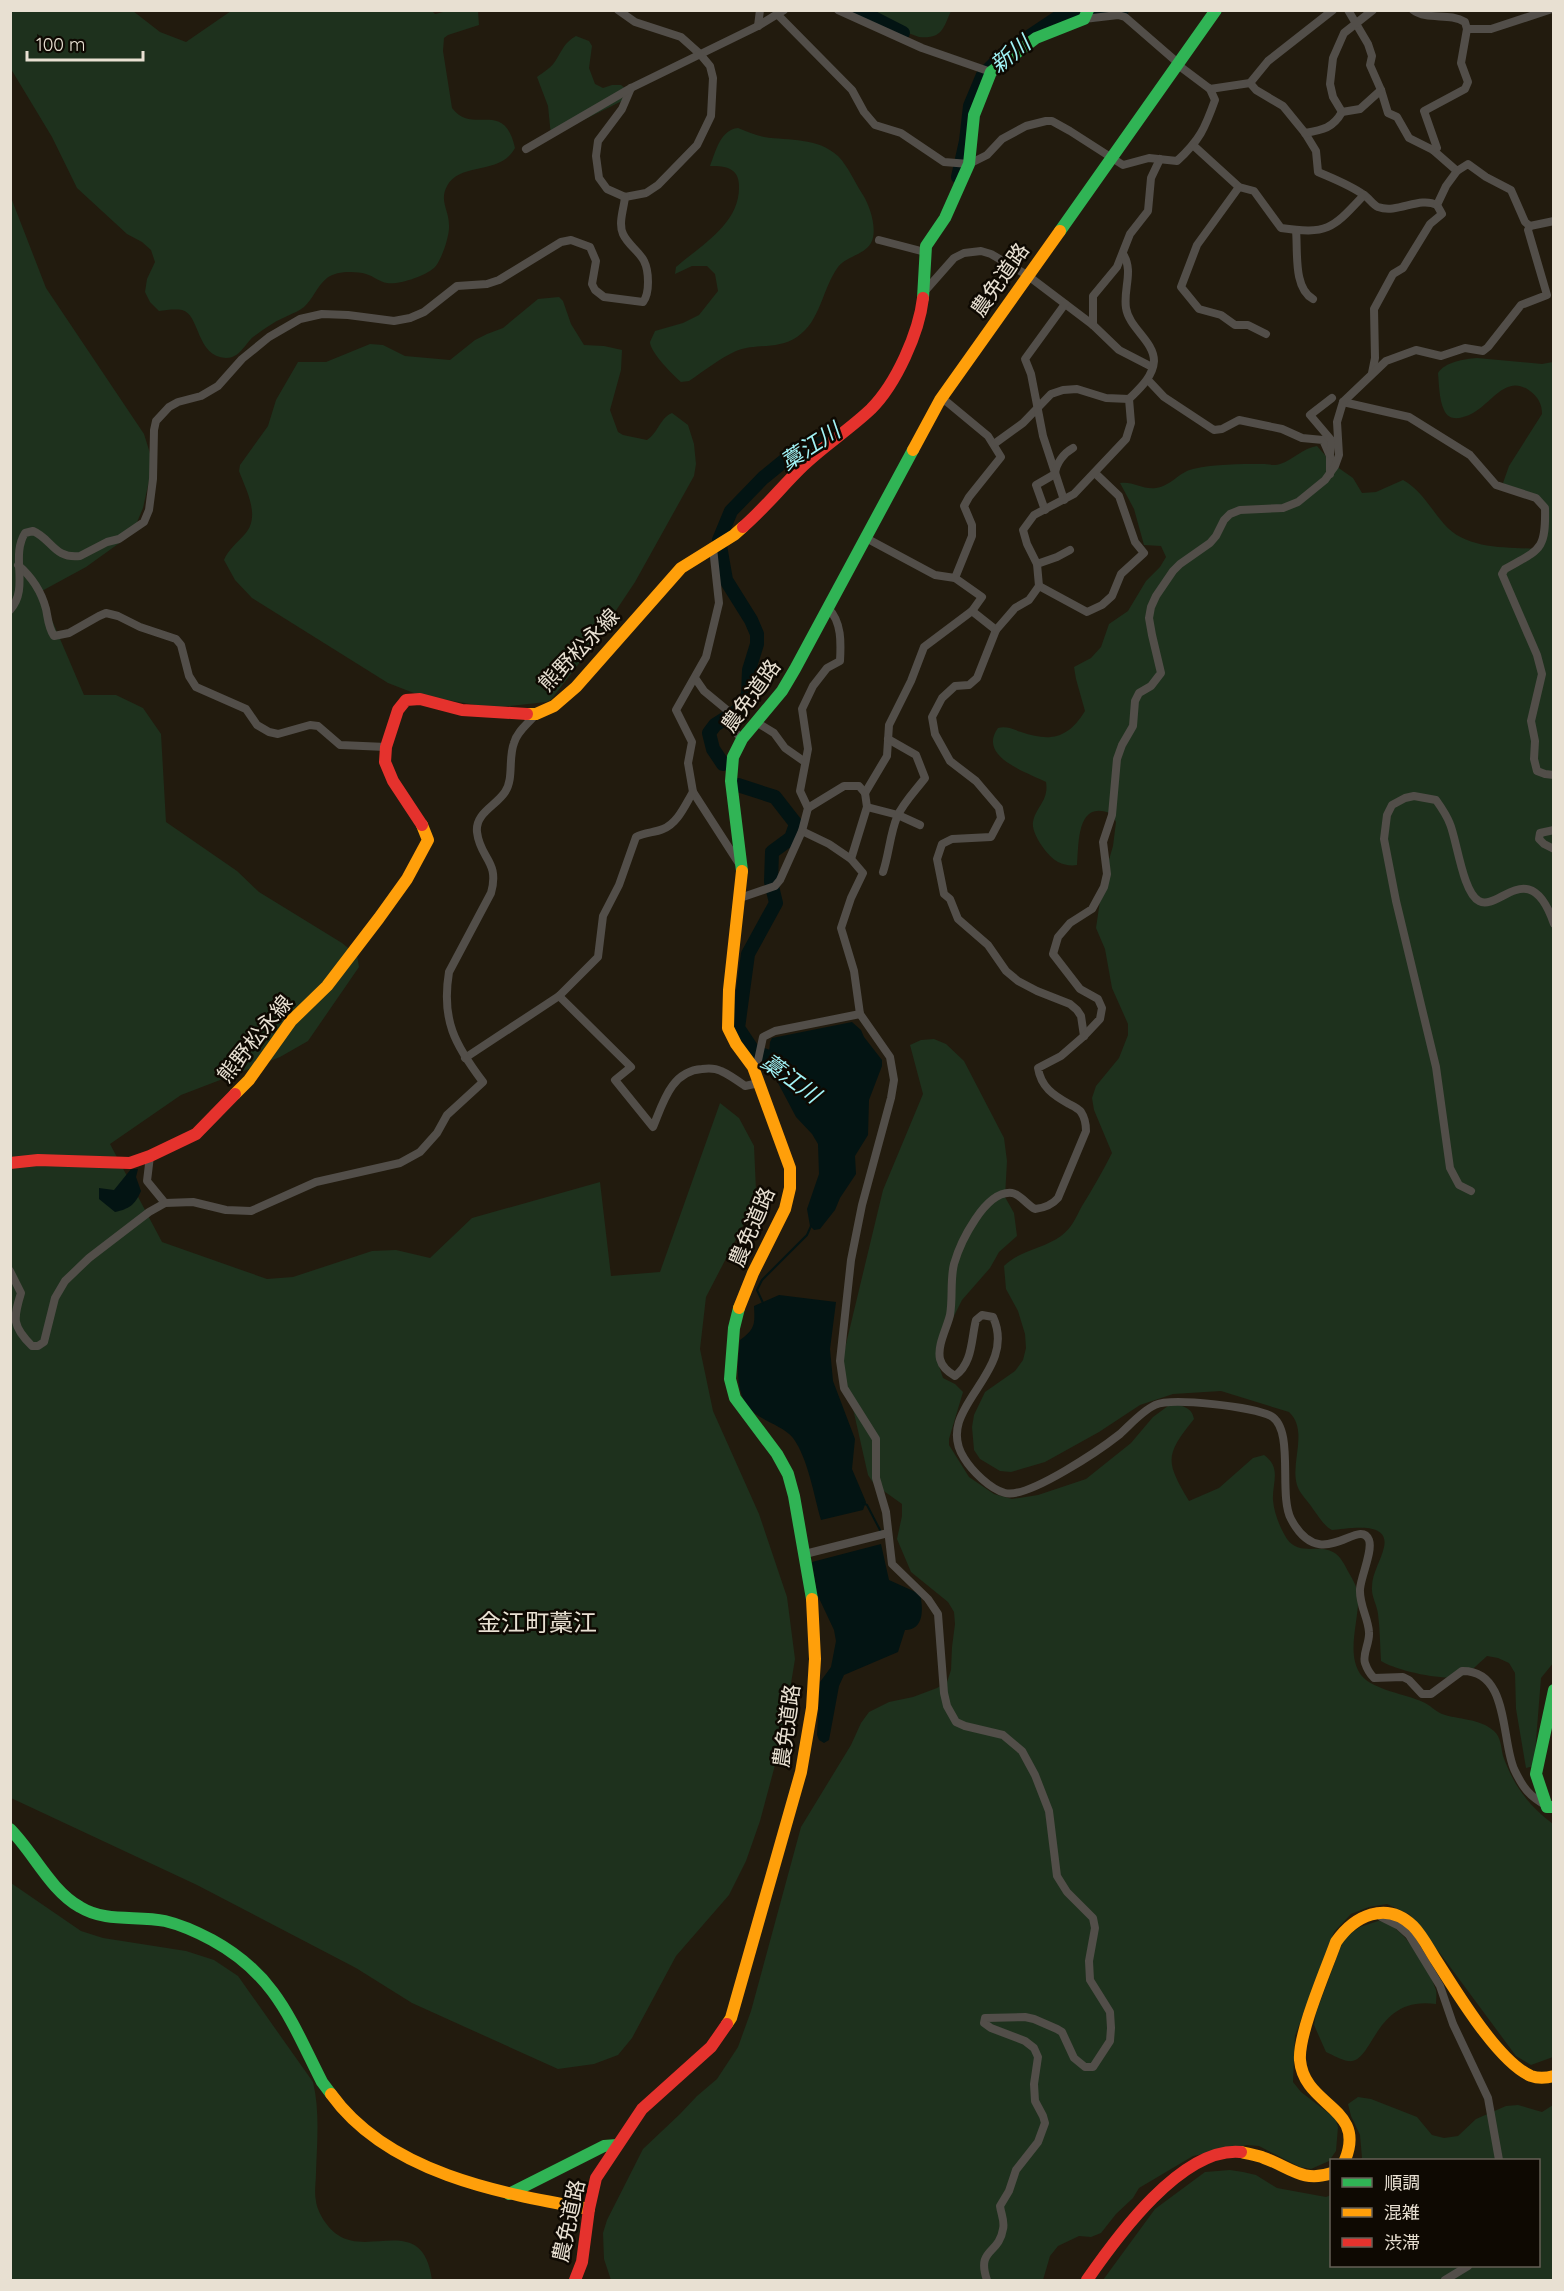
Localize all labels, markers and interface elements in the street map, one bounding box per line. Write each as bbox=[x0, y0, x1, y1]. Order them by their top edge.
scale bar bbox=[27, 24, 142, 62]
water label: 新川 bbox=[984, 28, 1037, 79]
text: 100 m bbox=[36, 33, 85, 56]
street label: 農免道路 bbox=[964, 238, 1034, 321]
water label: 藁江川 bbox=[775, 415, 847, 476]
street label: 熊野松永線 bbox=[532, 603, 624, 696]
street label: 農免道路 bbox=[715, 654, 785, 737]
street label: 熊野松永線 bbox=[211, 989, 297, 1087]
water label: 藁江川 bbox=[756, 1047, 828, 1110]
street label: 農免道路 bbox=[723, 1183, 779, 1270]
district label: 金江町藁江 bbox=[477, 1607, 597, 1637]
street label: 農免道路 bbox=[767, 1682, 805, 1769]
legend bbox=[1330, 2159, 1540, 2267]
text: 順調 bbox=[1384, 2171, 1420, 2194]
street label: 農免道路 bbox=[547, 2177, 589, 2265]
text: 混雑 bbox=[1384, 2201, 1420, 2224]
text: 渋滞 bbox=[1384, 2231, 1420, 2254]

